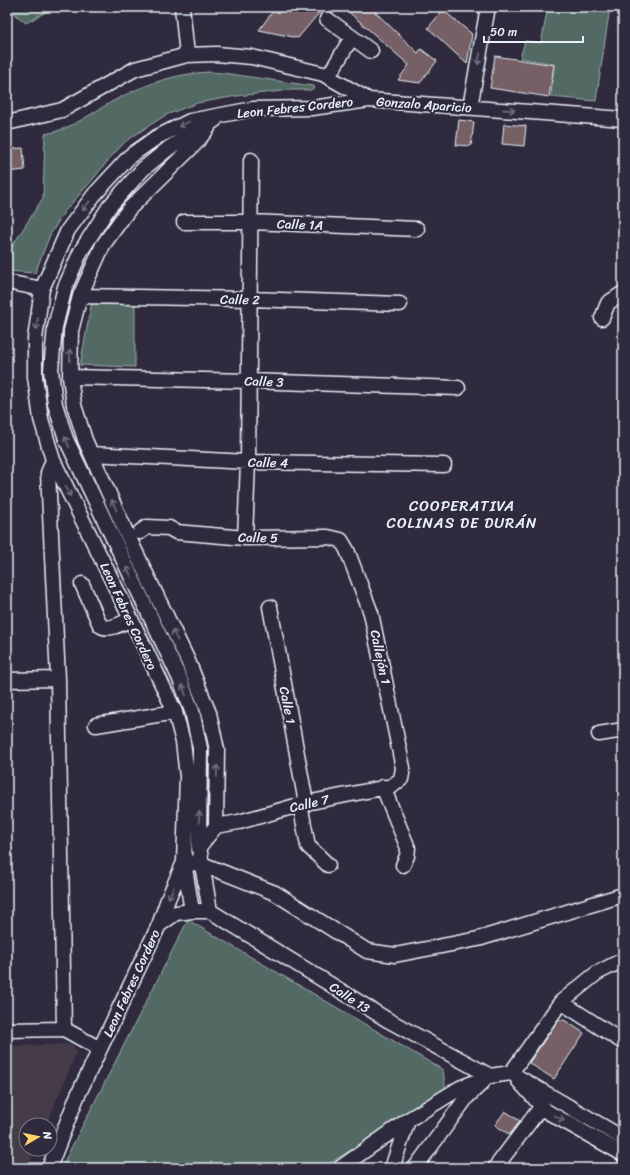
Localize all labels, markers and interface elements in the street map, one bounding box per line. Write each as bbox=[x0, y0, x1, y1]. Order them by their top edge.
scale bar bbox=[484, 18, 583, 44]
text: 50 m bbox=[490, 21, 517, 43]
one-way arrow bbox=[475, 52, 483, 65]
street label: Leon Febres Cordero bbox=[236, 90, 355, 125]
street label: Gonzalo Aparicio bbox=[376, 90, 473, 119]
one-way arrow bbox=[502, 107, 515, 114]
one-way arrow bbox=[179, 121, 191, 128]
one-way arrow bbox=[82, 201, 90, 212]
street label: Calle 1A bbox=[276, 212, 323, 237]
street label: Calle 2 bbox=[220, 288, 260, 311]
one-way arrow bbox=[33, 317, 41, 330]
one-way arrow bbox=[67, 349, 74, 362]
street label: Calle 3 bbox=[244, 369, 284, 394]
one-way arrow bbox=[63, 436, 71, 448]
street label: Calle 4 bbox=[248, 451, 288, 474]
one-way arrow bbox=[65, 484, 73, 496]
district label: COOPERATIVA COLINAS DE DURÁN bbox=[387, 493, 537, 536]
one-way arrow bbox=[110, 500, 117, 512]
street label: Calle 5 bbox=[238, 526, 278, 549]
street label: Leon Febres Cordero bbox=[94, 559, 164, 674]
one-way arrow bbox=[125, 566, 132, 578]
street label: Callejón 1 bbox=[364, 628, 398, 687]
one-way arrow bbox=[171, 630, 178, 642]
one-way arrow bbox=[180, 684, 188, 696]
street label: Calle 1 bbox=[273, 684, 302, 726]
one-way arrow bbox=[213, 765, 221, 778]
street label: Calle 7 bbox=[287, 787, 332, 819]
one-way arrow bbox=[195, 811, 203, 824]
one-way arrow bbox=[167, 886, 174, 898]
street label: Leon Febres Cordero bbox=[96, 925, 167, 1041]
street label: Calle 13 bbox=[325, 976, 375, 1019]
one-way arrow bbox=[553, 1115, 565, 1123]
north arrow bbox=[18, 1117, 58, 1157]
text: N bbox=[37, 1129, 57, 1141]

